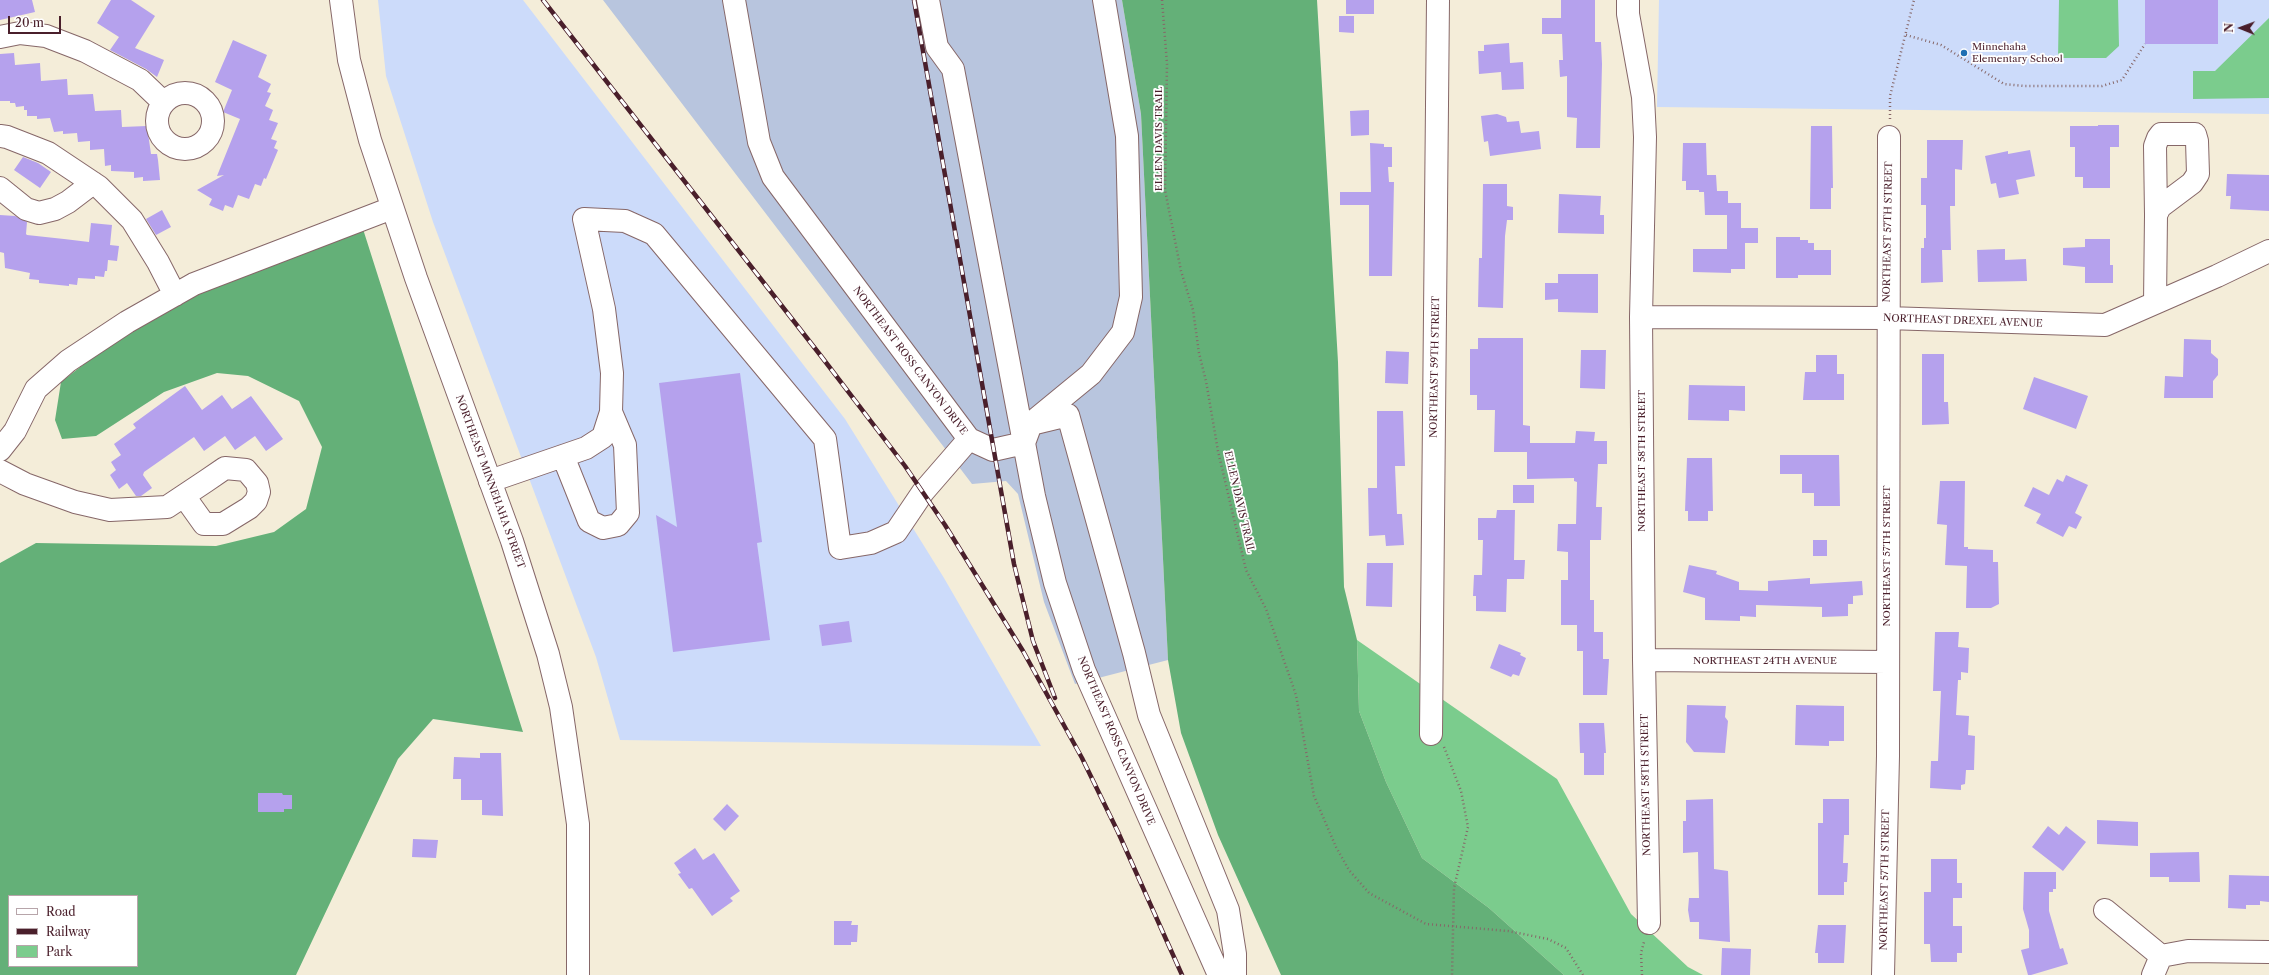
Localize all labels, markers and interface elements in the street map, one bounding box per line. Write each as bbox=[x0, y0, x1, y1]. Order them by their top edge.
scale bar bbox=[10, 8, 63, 34]
north arrow bbox=[2221, 8, 2261, 48]
text: 20 m bbox=[15, 15, 44, 30]
text: N bbox=[2222, 23, 2236, 33]
place label: Minnehaha Elementary School bbox=[1972, 41, 2063, 64]
marker: Minnehaha Elementary School bbox=[1959, 48, 1969, 58]
street label: ELLEN DAVIS TRAIL bbox=[1153, 87, 1165, 191]
street label: NORTHEAST 57TH STREET bbox=[1881, 161, 1895, 303]
street label: NORTHEAST ROSS CANYON DRIVE bbox=[850, 284, 970, 438]
street label: NORTHEAST 59TH STREET bbox=[1428, 296, 1442, 438]
street label: NORTHEAST DREXEL AVENUE bbox=[1883, 312, 2043, 330]
street label: NORTHEAST 58TH STREET bbox=[1636, 390, 1648, 532]
street label: NORTHEAST MINNEHAHA STREET bbox=[453, 394, 527, 570]
street label: ELLEN DAVIS TRAIL bbox=[1221, 450, 1257, 554]
street label: NORTHEAST 57TH STREET bbox=[1881, 485, 1893, 627]
street label: NORTHEAST ROSS CANYON DRIVE bbox=[1075, 655, 1157, 827]
street label: NORTHEAST 24TH AVENUE bbox=[1693, 655, 1837, 667]
street label: NORTHEAST 58TH STREET bbox=[1639, 714, 1653, 856]
street label: NORTHEAST 57TH STREET bbox=[1878, 809, 1892, 951]
legend bbox=[8, 895, 138, 967]
text: Road bbox=[46, 904, 76, 919]
text: Railway bbox=[46, 924, 91, 939]
text: Park bbox=[46, 944, 72, 959]

